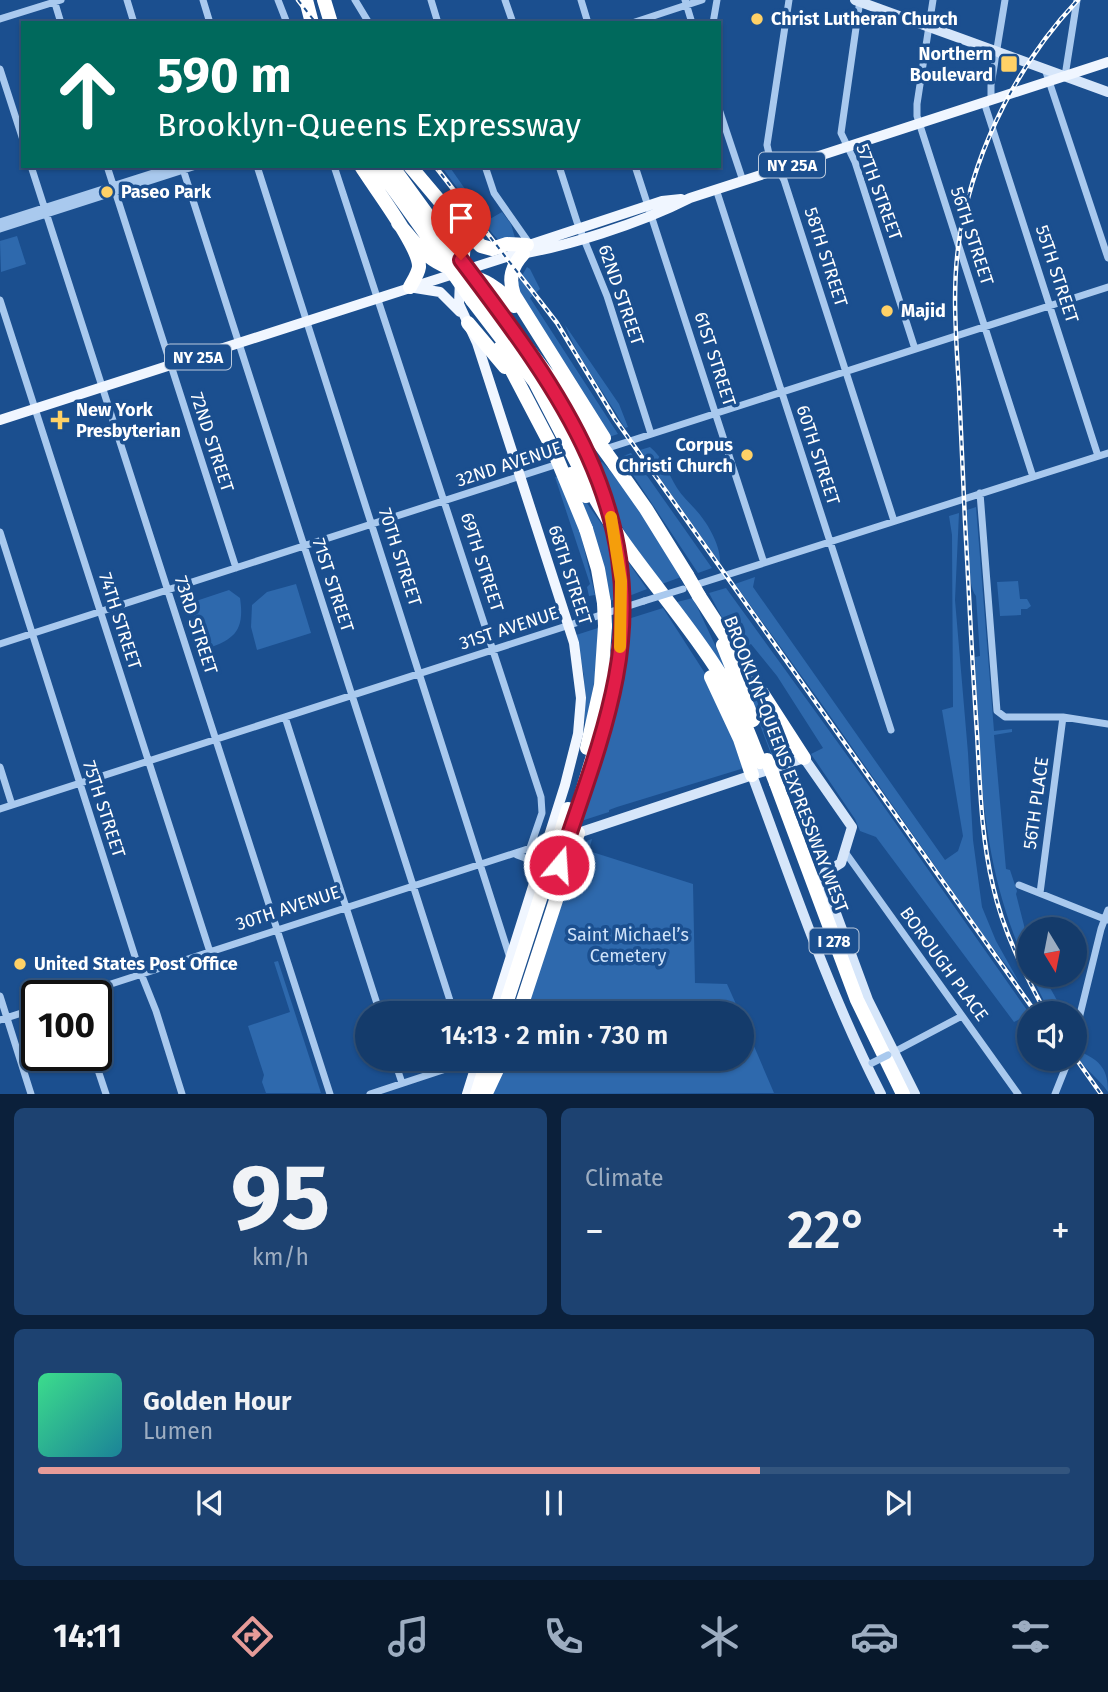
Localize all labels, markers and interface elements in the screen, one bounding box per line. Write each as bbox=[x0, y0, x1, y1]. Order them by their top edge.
place label: Christ Lutheran Church bbox=[771, 8, 958, 30]
marker: Christ Lutheran Church bbox=[749, 11, 765, 27]
place label: Northern Boulevard bbox=[910, 43, 993, 86]
text: 590 m bbox=[157, 46, 292, 105]
icon: ahead bbox=[42, 49, 133, 140]
marker: Northern Boulevard bbox=[999, 54, 1019, 74]
text: Brooklyn-Queens Expressway bbox=[157, 106, 581, 144]
street label: 57TH STREET bbox=[851, 141, 907, 244]
road number: NY 25A bbox=[759, 153, 825, 178]
place label: Paseo Park bbox=[121, 181, 212, 203]
marker: Paseo Park bbox=[99, 184, 115, 200]
street label: 56TH STREET bbox=[946, 184, 998, 289]
pin bbox=[431, 188, 491, 260]
icon: arrive bbox=[442, 199, 480, 237]
street label: 58TH STREET bbox=[800, 205, 853, 310]
street label: 55TH STREET bbox=[1031, 222, 1083, 326]
street label: 62ND STREET bbox=[593, 242, 649, 349]
place label: Majid bbox=[901, 300, 946, 322]
marker: Majid bbox=[879, 303, 895, 319]
street label: 61ST STREET bbox=[689, 309, 741, 410]
road number: NY 25A bbox=[165, 344, 231, 370]
street label: 72ND STREET bbox=[186, 389, 239, 495]
place label: New York Presbyterian bbox=[76, 399, 181, 442]
street label: 60TH STREET bbox=[792, 402, 845, 508]
marker: New York Presbyterian bbox=[50, 410, 70, 430]
place label: Corpus Christi Church bbox=[619, 434, 733, 477]
street label: 32ND AVENUE bbox=[453, 437, 565, 491]
marker: Corpus Christi Church bbox=[739, 447, 755, 463]
street label: 70TH STREET bbox=[374, 505, 426, 609]
street label: 69TH STREET bbox=[456, 510, 509, 615]
street label: 68TH STREET bbox=[544, 522, 597, 628]
street label: 71ST STREET bbox=[308, 535, 359, 635]
street label: 74TH STREET bbox=[94, 570, 146, 673]
street label: 73RD STREET bbox=[170, 573, 222, 678]
street label: 31ST AVENUE bbox=[456, 602, 562, 654]
street label: BROOKLYN-QUEENS EXPRESSWAY WEST bbox=[719, 613, 853, 916]
street label: 56TH PLACE bbox=[1019, 755, 1053, 851]
street label: 75TH STREET bbox=[78, 758, 130, 861]
position arrow bbox=[522, 828, 596, 902]
street label: 30TH AVENUE bbox=[233, 881, 343, 935]
street label: BOROUGH PLACE bbox=[895, 902, 993, 1026]
north arrow bbox=[1017, 917, 1087, 987]
map controls bbox=[1017, 917, 1087, 1071]
park label: Saint Michael’s Cemetery bbox=[567, 924, 689, 967]
road number: I 278 bbox=[810, 928, 858, 953]
place label: United States Post Office bbox=[34, 953, 238, 975]
marker: United States Post Office bbox=[12, 956, 28, 972]
speed limit sign: 100 bbox=[21, 980, 112, 1071]
button: sound bbox=[1017, 1001, 1087, 1071]
text: 14:13 · 2 min · 730 m bbox=[441, 1020, 668, 1051]
text: 95 bbox=[231, 1143, 330, 1252]
text: Climate bbox=[585, 1164, 664, 1192]
text: 22° bbox=[787, 1199, 868, 1262]
text: − bbox=[585, 1208, 604, 1254]
text: + bbox=[1051, 1208, 1070, 1254]
text: km/h bbox=[252, 1243, 309, 1271]
text: Golden Hour bbox=[143, 1386, 291, 1417]
text: Lumen bbox=[143, 1417, 213, 1445]
icon: previous bbox=[191, 1484, 229, 1522]
icon: pause bbox=[535, 1484, 573, 1522]
icon: next bbox=[879, 1484, 917, 1522]
icon: directions bbox=[228, 1612, 277, 1661]
icon: music bbox=[384, 1612, 433, 1661]
icon: phone bbox=[539, 1612, 588, 1661]
icon: climate bbox=[695, 1612, 744, 1661]
icon: car bbox=[850, 1612, 899, 1661]
icon: filters bbox=[1006, 1612, 1055, 1661]
text: 14:11 bbox=[53, 1617, 122, 1655]

